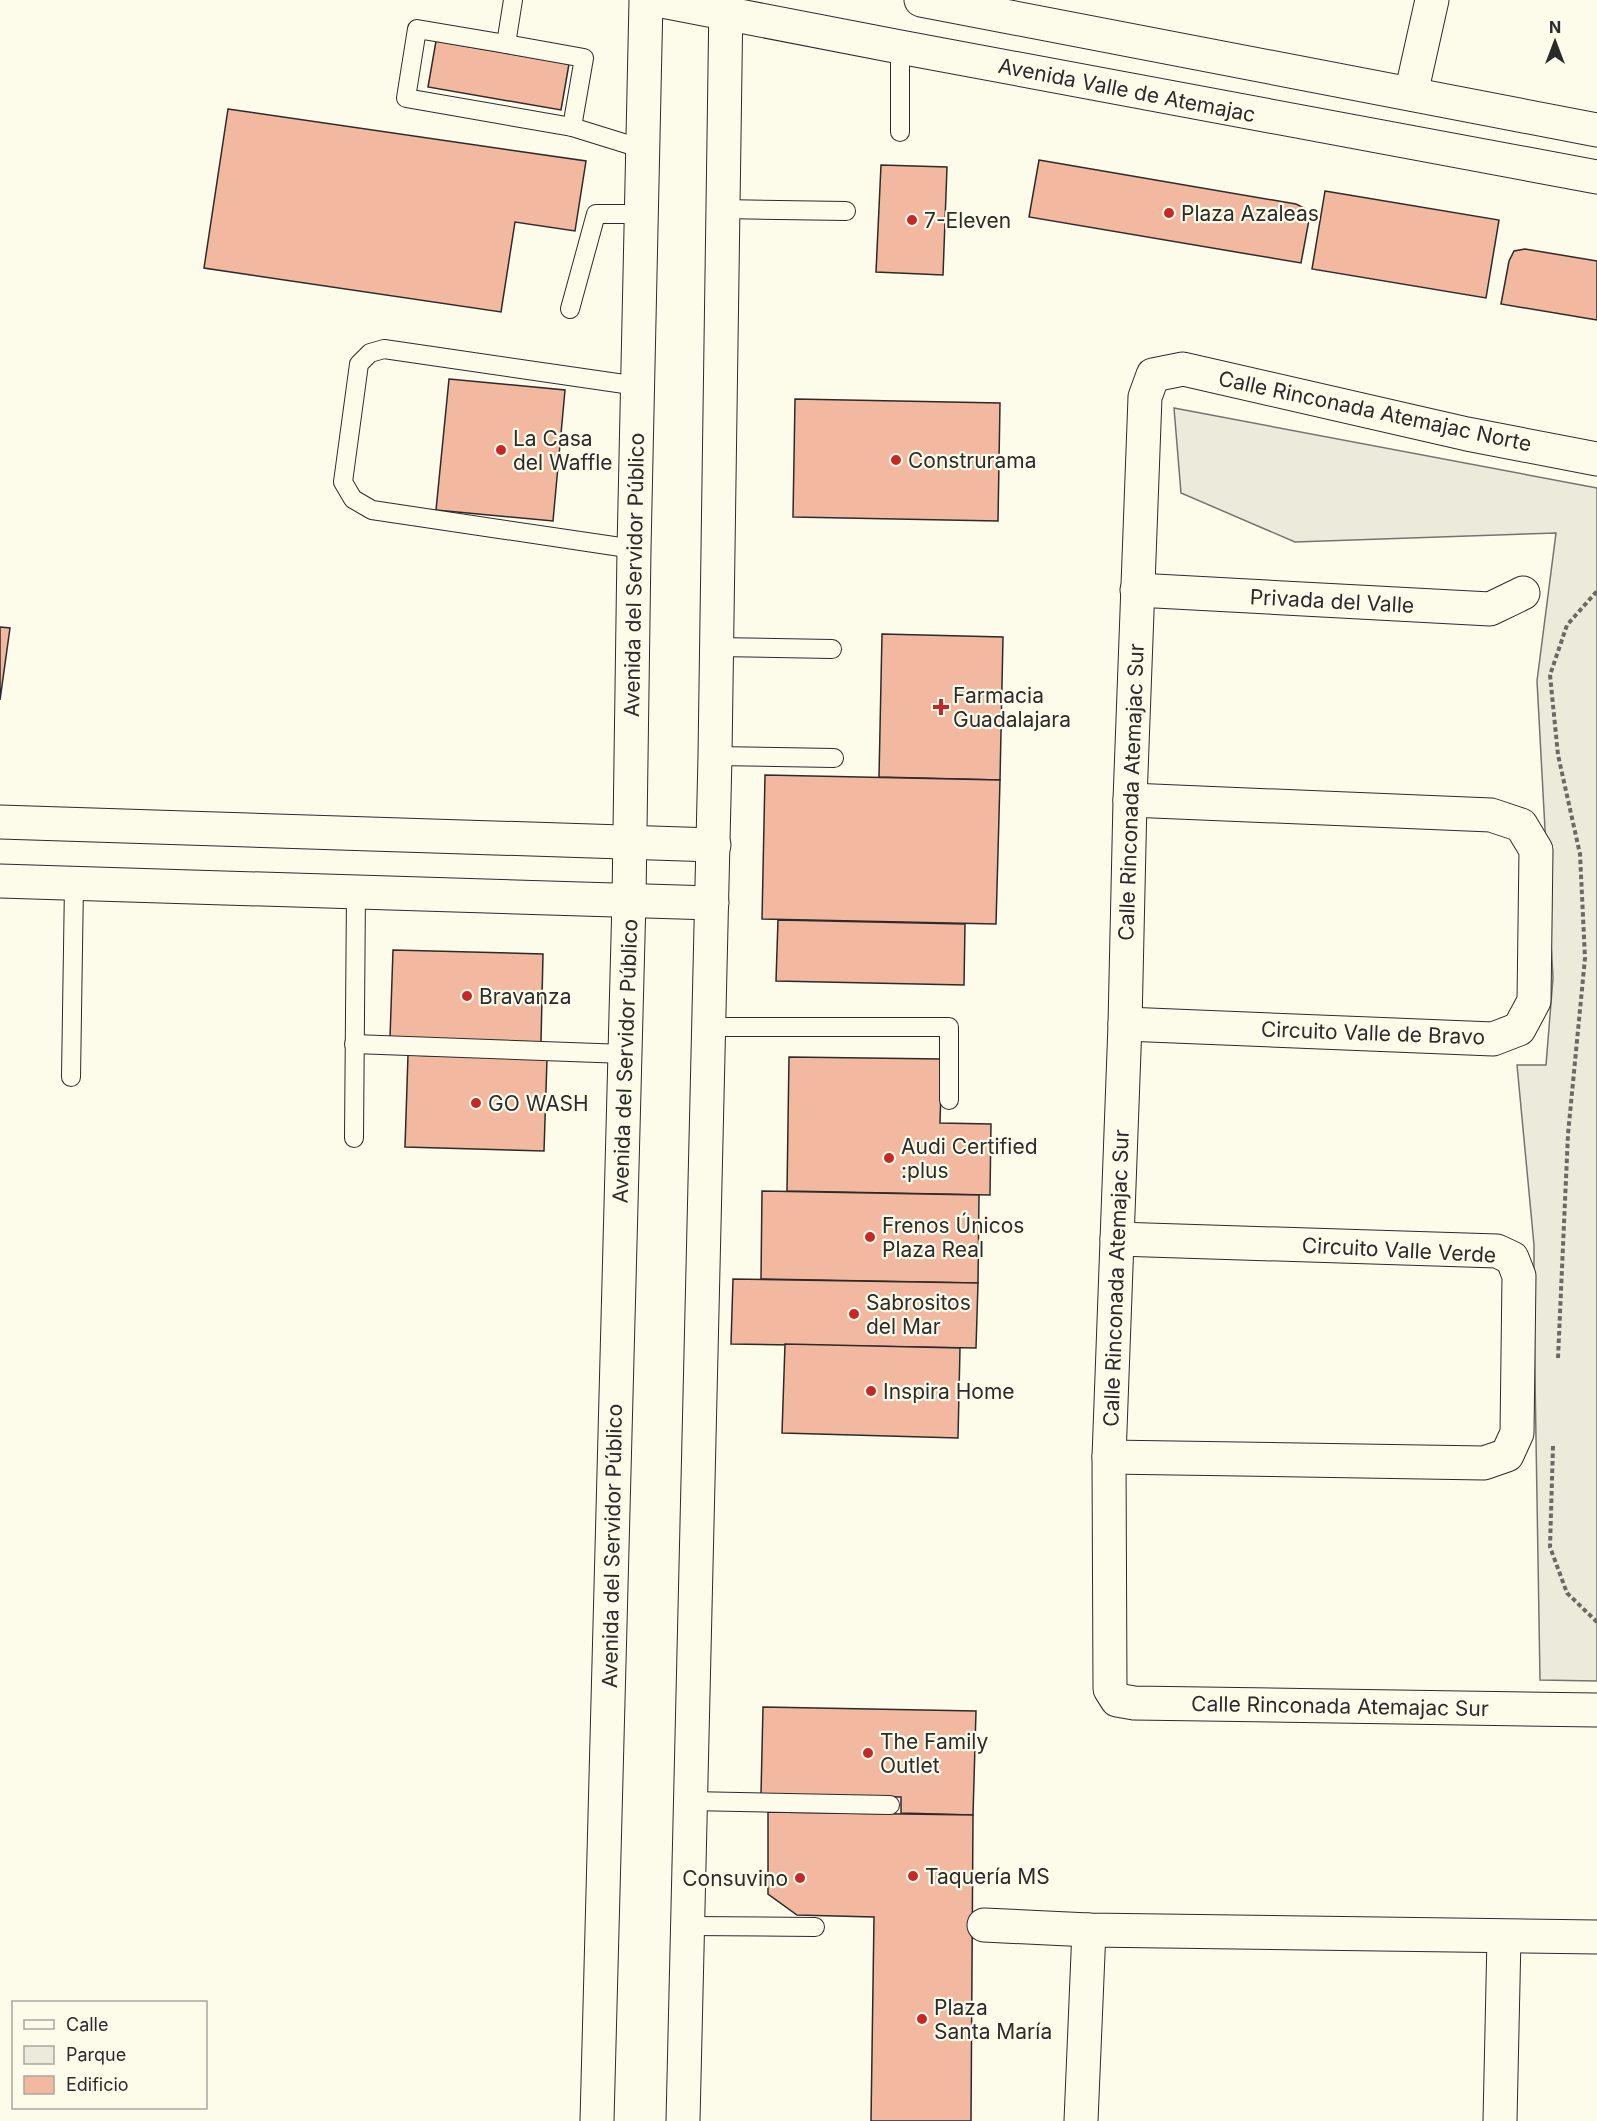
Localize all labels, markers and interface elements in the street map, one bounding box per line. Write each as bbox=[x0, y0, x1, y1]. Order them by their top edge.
north arrow bbox=[1525, 12, 1585, 72]
text: N bbox=[1549, 17, 1561, 37]
street label: Avenida Valle de Atemajac bbox=[996, 53, 1258, 127]
place label: Plaza Azaleas bbox=[1181, 201, 1319, 226]
marker: Plaza Azaleas bbox=[1162, 206, 1176, 220]
place label: 7-Eleven bbox=[924, 208, 1011, 233]
marker: 7-Eleven bbox=[905, 213, 919, 227]
street label: Calle Rinconada Atemajac Norte bbox=[1216, 366, 1534, 456]
place label: La Casa del Waffle bbox=[513, 426, 613, 475]
street label: Avenida del Servidor Público bbox=[619, 433, 649, 717]
marker: La Casa del Waffle bbox=[494, 443, 508, 457]
place label: Construrama bbox=[908, 448, 1037, 473]
marker: Construrama bbox=[889, 453, 903, 467]
street label: Privada del Valle bbox=[1249, 584, 1415, 618]
street label: Calle Rinconada Atemajac Sur bbox=[1113, 643, 1149, 941]
place label: Farmacia Guadalajara bbox=[953, 683, 1071, 732]
marker: Farmacia Guadalajara bbox=[934, 700, 948, 714]
street label: Avenida del Servidor Público bbox=[608, 918, 642, 1204]
place label: Bravanza bbox=[479, 984, 571, 1009]
marker: Bravanza bbox=[460, 989, 474, 1003]
street label: Circuito Valle de Bravo bbox=[1260, 1017, 1486, 1049]
place label: GO WASH bbox=[488, 1091, 589, 1116]
marker: GO WASH bbox=[469, 1096, 483, 1110]
street label: Calle Rinconada Atemajac Sur bbox=[1098, 1129, 1134, 1427]
place label: Audi Certified :plus bbox=[901, 1134, 1038, 1183]
marker: Audi Certified :plus bbox=[882, 1151, 896, 1165]
place label: Frenos Únicos Plaza Real bbox=[882, 1212, 1024, 1262]
marker: Frenos Únicos Plaza Real bbox=[863, 1230, 877, 1244]
street label: Circuito Valle Verde bbox=[1301, 1232, 1497, 1268]
place label: Sabrositos del Mar bbox=[866, 1290, 971, 1339]
marker: Sabrositos del Mar bbox=[847, 1307, 861, 1321]
place label: Inspira Home bbox=[883, 1379, 1015, 1404]
marker: Inspira Home bbox=[864, 1384, 878, 1398]
street label: Avenida del Servidor Público bbox=[597, 1404, 627, 1688]
street label: Calle Rinconada Atemajac Sur bbox=[1191, 1691, 1489, 1721]
place label: The Family Outlet bbox=[880, 1729, 988, 1778]
marker: The Family Outlet bbox=[861, 1746, 875, 1760]
place label: Taquería MS bbox=[925, 1864, 1050, 1889]
place label: Consuvino bbox=[682, 1866, 788, 1891]
marker: Taquería MS bbox=[906, 1869, 920, 1883]
marker: Consuvino bbox=[793, 1871, 807, 1885]
place label: Plaza Santa María bbox=[934, 1995, 1052, 2044]
legend bbox=[12, 2001, 207, 2109]
marker: Plaza Santa María bbox=[915, 2012, 929, 2026]
text: Calle bbox=[66, 2014, 108, 2035]
text: Parque bbox=[66, 2044, 126, 2065]
text: Edificio bbox=[66, 2074, 129, 2095]

